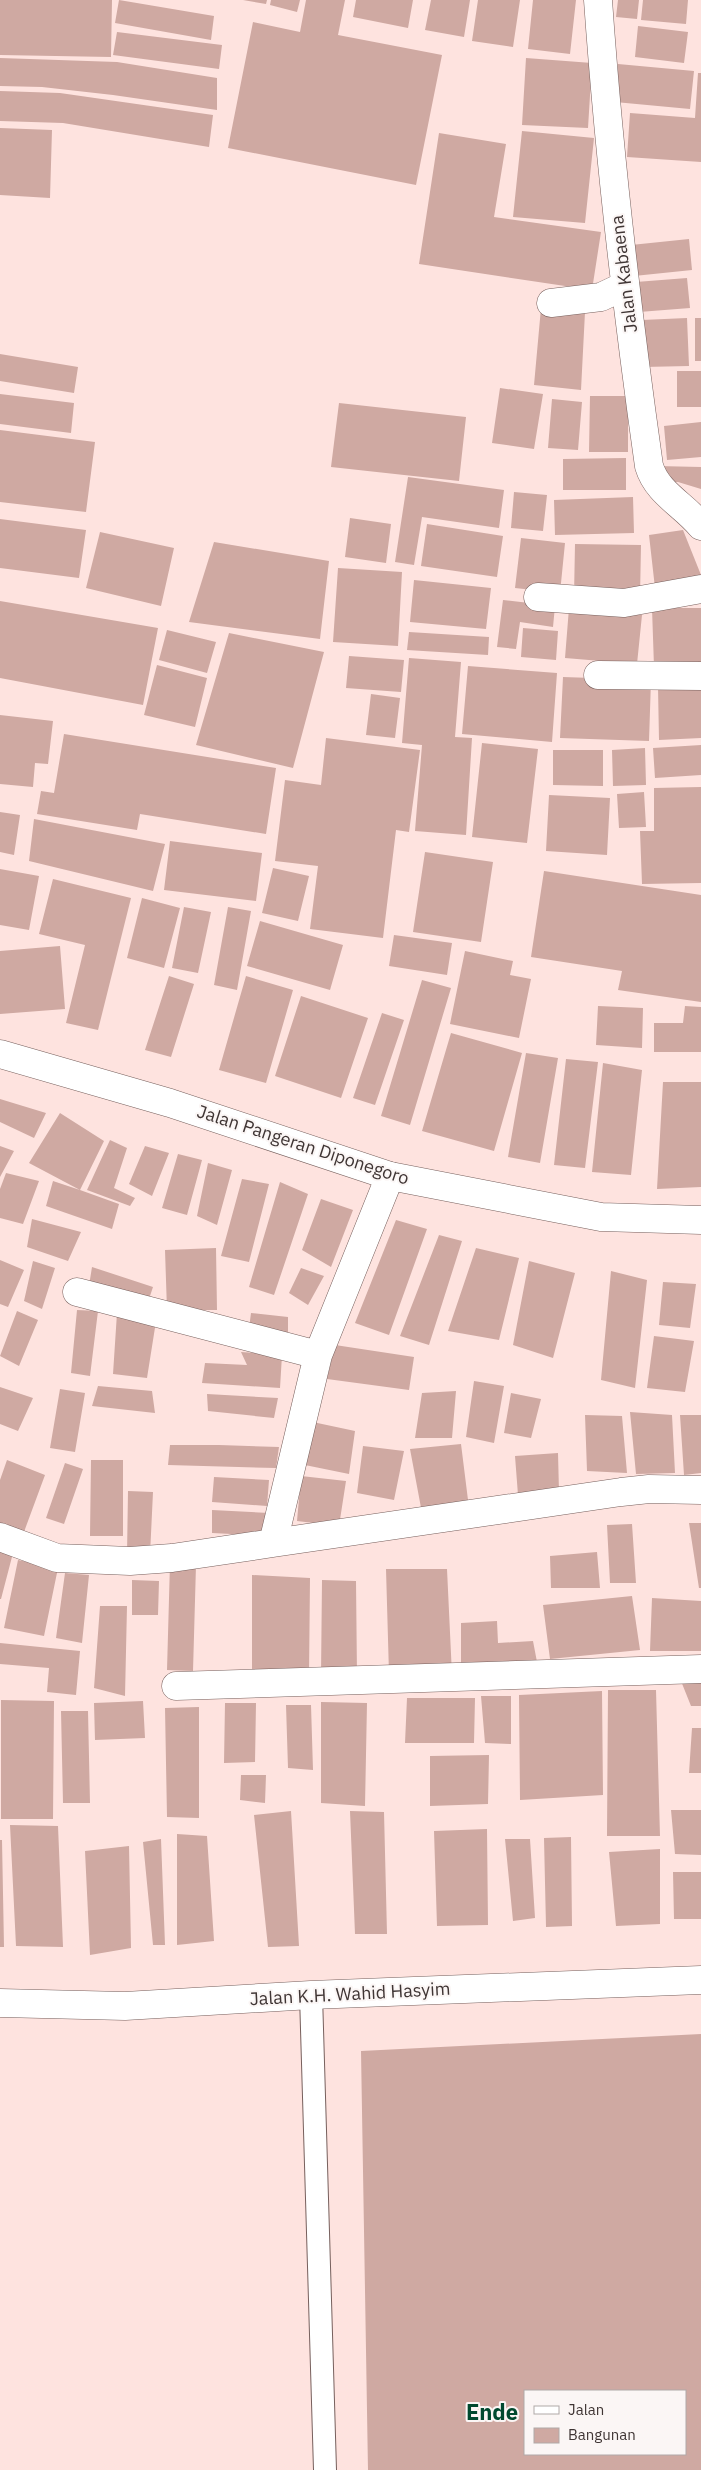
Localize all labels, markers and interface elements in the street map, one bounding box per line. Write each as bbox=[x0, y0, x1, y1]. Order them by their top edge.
street label: Jalan Kabaena bbox=[605, 214, 642, 334]
street label: Jalan Pangeran Diponegoro bbox=[194, 1099, 412, 1190]
street label: Jalan K.H. Wahid Hasyim bbox=[249, 1977, 451, 2010]
legend bbox=[524, 2390, 686, 2455]
district label: Ende bbox=[466, 2397, 518, 2426]
text: Jalan bbox=[568, 2400, 604, 2419]
text: Bangunan bbox=[568, 2425, 636, 2444]

